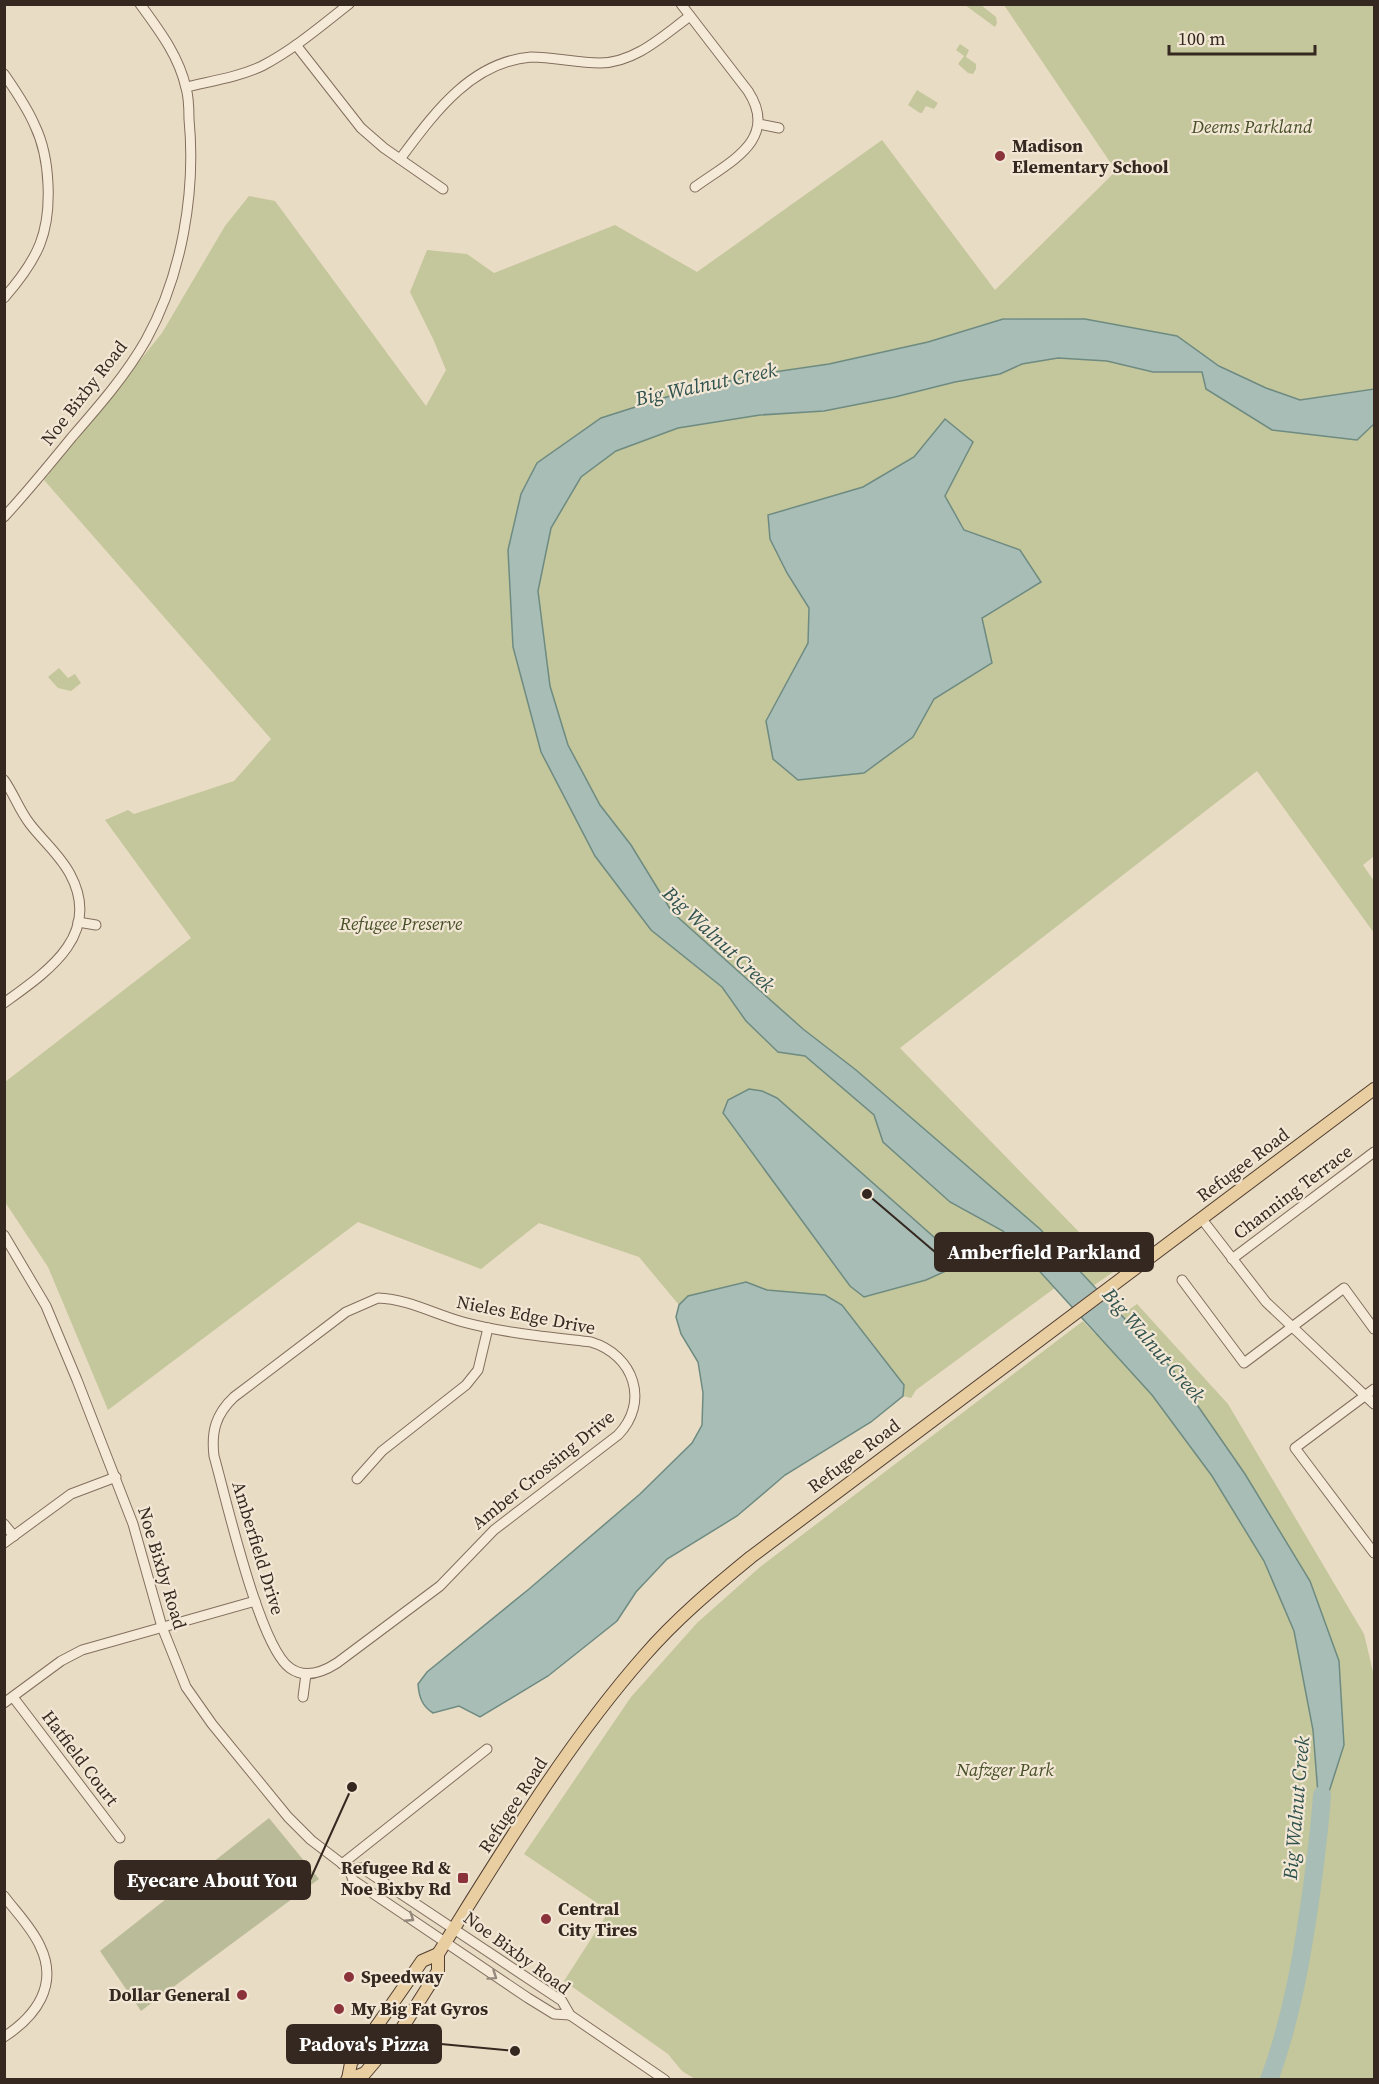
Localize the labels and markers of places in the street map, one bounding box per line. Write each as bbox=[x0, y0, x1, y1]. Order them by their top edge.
place label: Madison Elementary School bbox=[1012, 133, 1169, 179]
marker: Madison Elementary School bbox=[993, 149, 1007, 163]
callout: Amberfield Parkland bbox=[935, 1233, 1153, 1271]
place label: Refugee Rd & Noe Bixby Rd bbox=[341, 1855, 451, 1901]
callout: Eyecare About You bbox=[115, 1861, 310, 1899]
marker: Refugee Rd & Noe Bixby Rd bbox=[456, 1871, 470, 1885]
place label: Central City Tires bbox=[558, 1896, 637, 1942]
marker: Central City Tires bbox=[539, 1912, 553, 1926]
place label: Speedway bbox=[361, 1964, 444, 1989]
marker: Speedway bbox=[342, 1970, 356, 1984]
place label: Dollar General bbox=[109, 1982, 230, 2007]
marker: Dollar General bbox=[235, 1988, 249, 2002]
place label: My Big Fat Gyros bbox=[351, 1996, 488, 2021]
marker: My Big Fat Gyros bbox=[332, 2002, 346, 2016]
callout: Padova's Pizza bbox=[287, 2025, 441, 2063]

